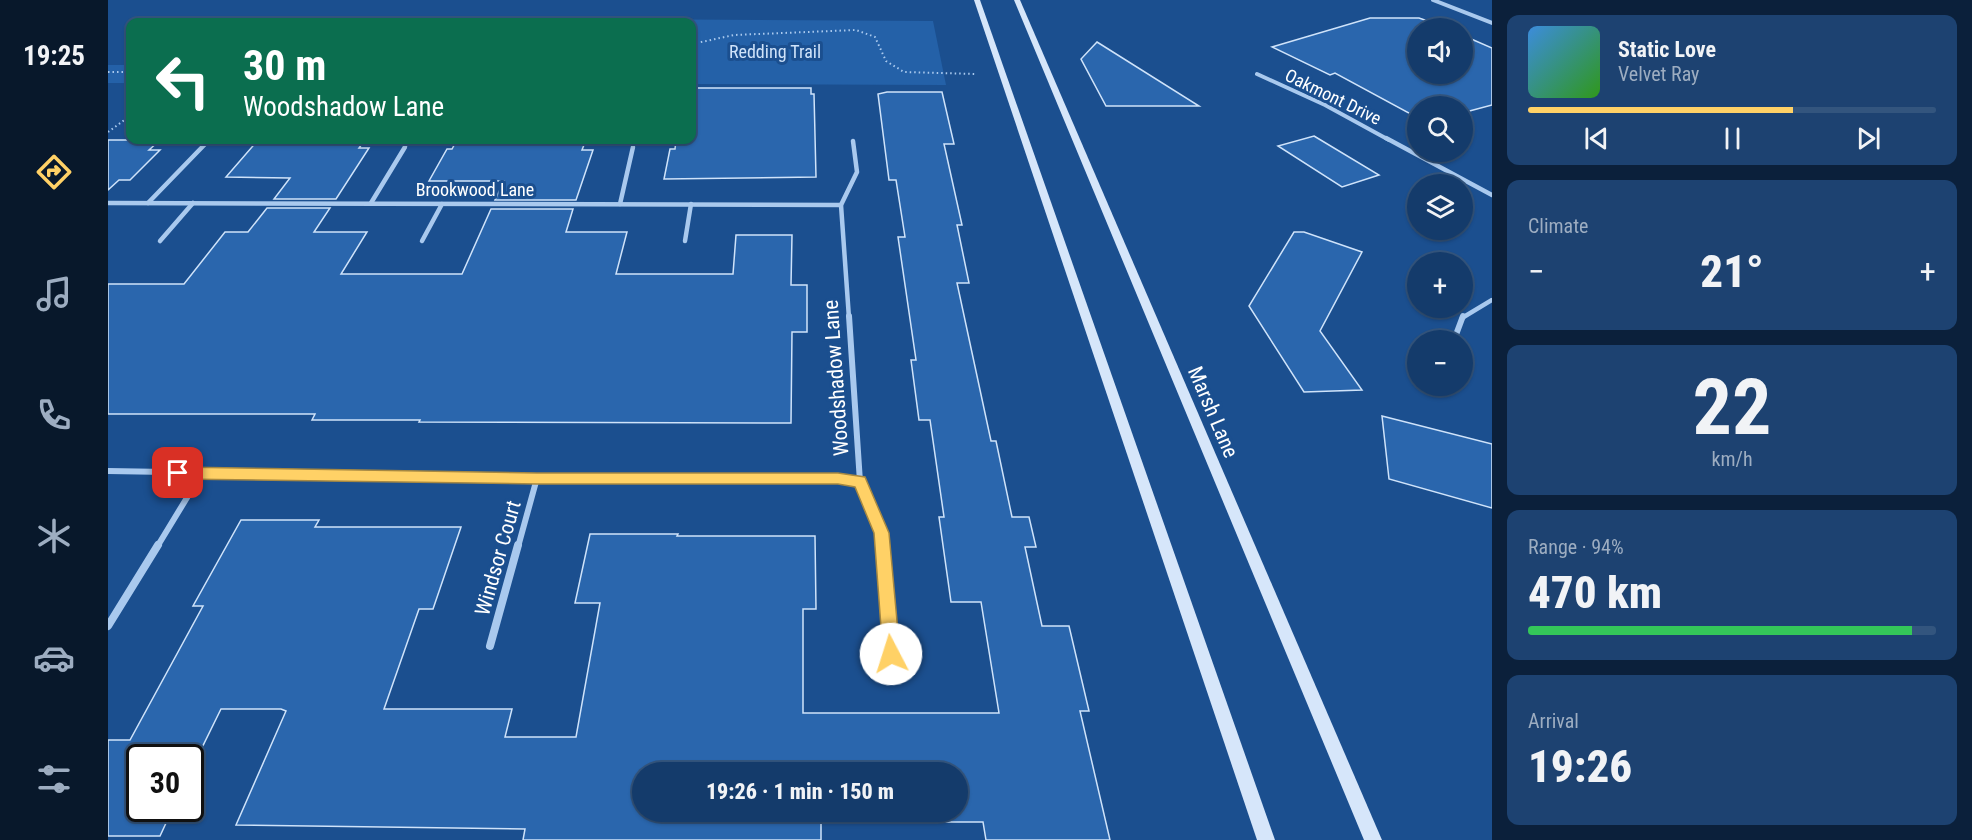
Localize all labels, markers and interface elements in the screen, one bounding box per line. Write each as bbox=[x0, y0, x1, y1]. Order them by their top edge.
map controls bbox=[1407, 18, 1473, 396]
button: sound bbox=[1407, 18, 1473, 84]
text: Static Love bbox=[1618, 37, 1716, 62]
text: 19:25 bbox=[23, 40, 85, 72]
text: 30 m bbox=[243, 41, 326, 90]
park label: Redding Trail bbox=[729, 41, 821, 62]
icon: left bbox=[144, 42, 222, 120]
text: Velvet Ray bbox=[1618, 62, 1699, 86]
street label: Oakmont Drive bbox=[1282, 64, 1385, 129]
text: Woodshadow Lane bbox=[243, 91, 444, 123]
button: search bbox=[1407, 96, 1473, 162]
icon: previous bbox=[1580, 122, 1613, 155]
icon: pause bbox=[1716, 122, 1749, 155]
icon: next bbox=[1852, 122, 1885, 155]
icon: directions bbox=[33, 151, 75, 193]
button: layers bbox=[1407, 174, 1473, 240]
street label: Brookwood Lane bbox=[416, 179, 534, 200]
text: Climate bbox=[1528, 214, 1588, 238]
text: 21° bbox=[1700, 245, 1764, 298]
button: + bbox=[1407, 252, 1473, 318]
text: − bbox=[1528, 252, 1545, 291]
text: + bbox=[1920, 252, 1936, 291]
icon: music bbox=[33, 273, 75, 315]
street label: Woodshadow Lane bbox=[819, 299, 853, 457]
button: − bbox=[1407, 330, 1473, 396]
text: 22 bbox=[1693, 362, 1771, 453]
street label: Marsh Lane bbox=[1183, 363, 1243, 461]
icon: phone bbox=[33, 394, 75, 436]
pin bbox=[152, 447, 203, 498]
text: km/h bbox=[1711, 447, 1753, 471]
icon: arrive bbox=[161, 456, 194, 489]
street label: Windsor Court bbox=[470, 498, 526, 618]
icon: climate bbox=[33, 515, 75, 557]
text: Range · 94% bbox=[1528, 535, 1624, 559]
text: 470 km bbox=[1528, 566, 1662, 619]
position arrow bbox=[859, 622, 923, 686]
icon: car bbox=[33, 637, 75, 679]
text: Arrival bbox=[1528, 709, 1579, 733]
text: 19:26 bbox=[1528, 740, 1632, 793]
speed limit sign: 30 bbox=[126, 744, 204, 822]
icon: filters bbox=[33, 758, 75, 800]
text: 19:26 · 1 min · 150 m bbox=[706, 779, 894, 804]

